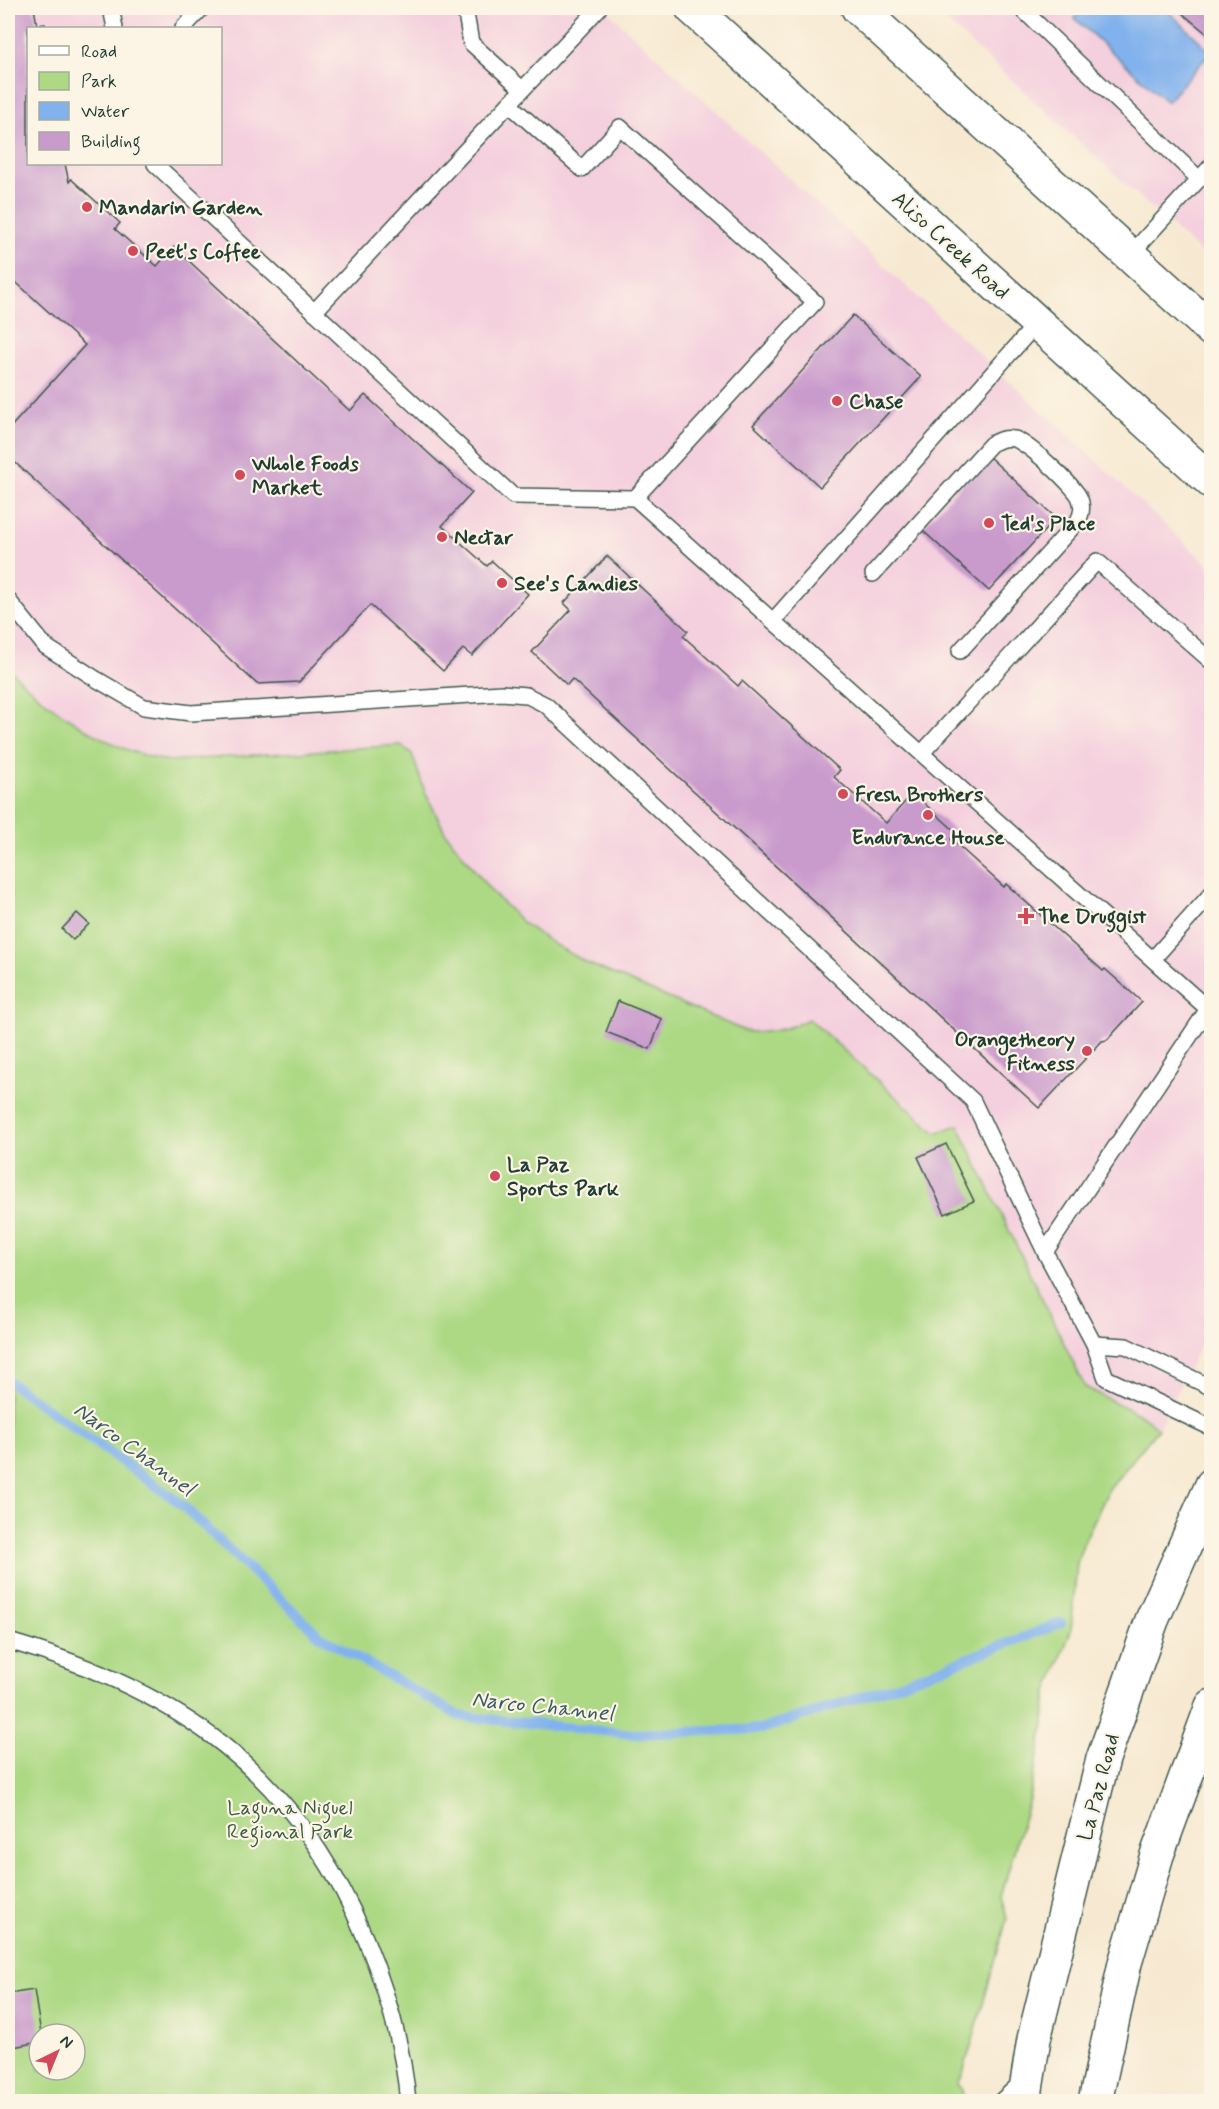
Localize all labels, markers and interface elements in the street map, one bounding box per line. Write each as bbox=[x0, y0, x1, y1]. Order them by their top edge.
legend bbox=[27, 27, 222, 165]
text: Road bbox=[81, 40, 117, 64]
text: Park bbox=[81, 70, 117, 94]
text: Water bbox=[81, 100, 130, 124]
text: Building bbox=[81, 130, 141, 156]
street label: Aliso Creek Road bbox=[885, 185, 1015, 306]
place label: Mandarin Garden bbox=[99, 194, 263, 222]
marker: Mandarin Garden bbox=[80, 200, 94, 214]
place label: Peet's Coffee bbox=[145, 238, 261, 266]
marker: Peet's Coffee bbox=[126, 244, 140, 258]
place label: Chase bbox=[849, 388, 903, 416]
marker: Chase bbox=[830, 394, 844, 408]
place label: Whole Foods Market bbox=[251, 450, 360, 502]
marker: Whole Foods Market bbox=[233, 468, 247, 482]
place label: Ted's Place bbox=[1001, 510, 1095, 538]
marker: Ted's Place bbox=[982, 516, 996, 530]
place label: Nectar bbox=[454, 524, 513, 552]
marker: Nectar bbox=[435, 530, 449, 544]
place label: See's Candies bbox=[514, 570, 639, 598]
marker: See's Candies bbox=[495, 576, 509, 590]
place label: Fresh Brothers bbox=[855, 781, 984, 809]
marker: Fresh Brothers bbox=[836, 787, 850, 801]
marker: Endurance House bbox=[921, 808, 935, 822]
place label: Endurance House bbox=[851, 824, 1005, 852]
place label: The Druggist bbox=[1038, 903, 1147, 933]
marker: The Druggist bbox=[1019, 909, 1033, 923]
place label: Orangetheory Fitness bbox=[954, 1026, 1076, 1078]
marker: Orangetheory Fitness bbox=[1080, 1044, 1094, 1058]
place label: La Paz Sports Park bbox=[507, 1151, 619, 1203]
marker: La Paz Sports Park bbox=[488, 1169, 502, 1183]
water label: Narco Channel bbox=[68, 1396, 201, 1504]
water label: Narco Channel bbox=[470, 1686, 617, 1729]
street label: La Paz Road bbox=[1071, 1731, 1127, 1844]
park label: Laguna Niguel Regional Park bbox=[227, 1794, 354, 1848]
north arrow bbox=[27, 2022, 87, 2082]
text: N bbox=[55, 2031, 77, 2053]

